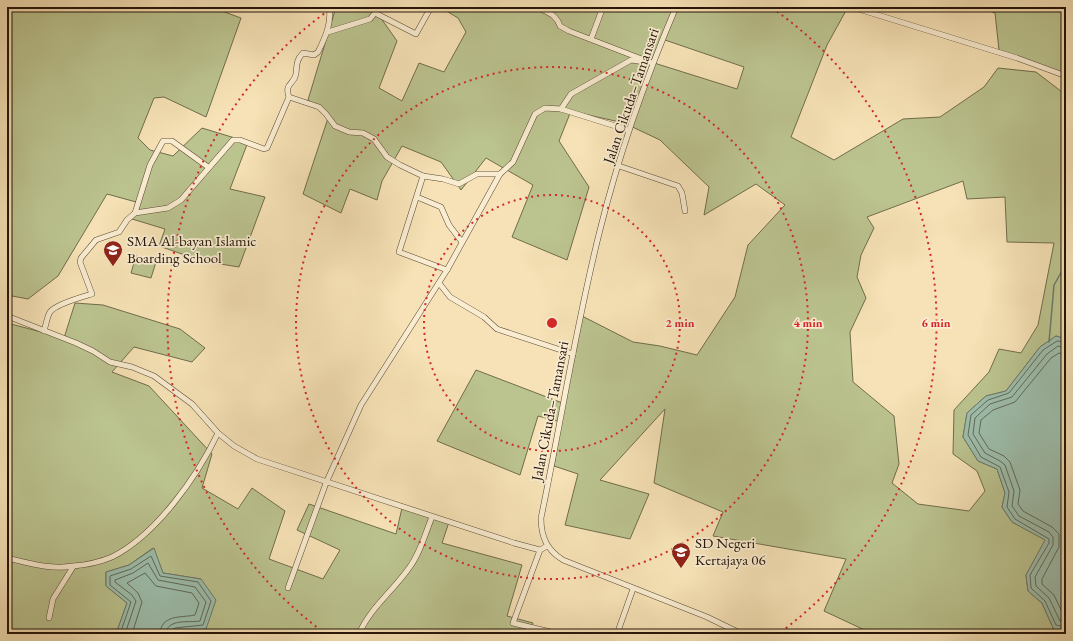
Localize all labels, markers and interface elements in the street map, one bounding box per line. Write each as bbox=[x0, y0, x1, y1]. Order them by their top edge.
street label: Jalan Cikuda–Tamansari bbox=[598, 25, 663, 168]
place label: SMA Al-bayan Islamic Boarding School bbox=[127, 231, 256, 267]
school or university icon: SMA Al-bayan Islamic Boarding School bbox=[102, 239, 124, 267]
text: 2 min bbox=[665, 315, 695, 331]
text: 4 min bbox=[793, 315, 823, 331]
text: 6 min bbox=[921, 315, 951, 331]
centre of rings bbox=[545, 316, 559, 330]
street label: Jalan Cikuda–Tamansari bbox=[526, 339, 572, 484]
place label: SD Negeri Kertajaya 06 bbox=[695, 533, 766, 569]
school or university icon: SD Negeri Kertajaya 06 bbox=[670, 541, 692, 569]

